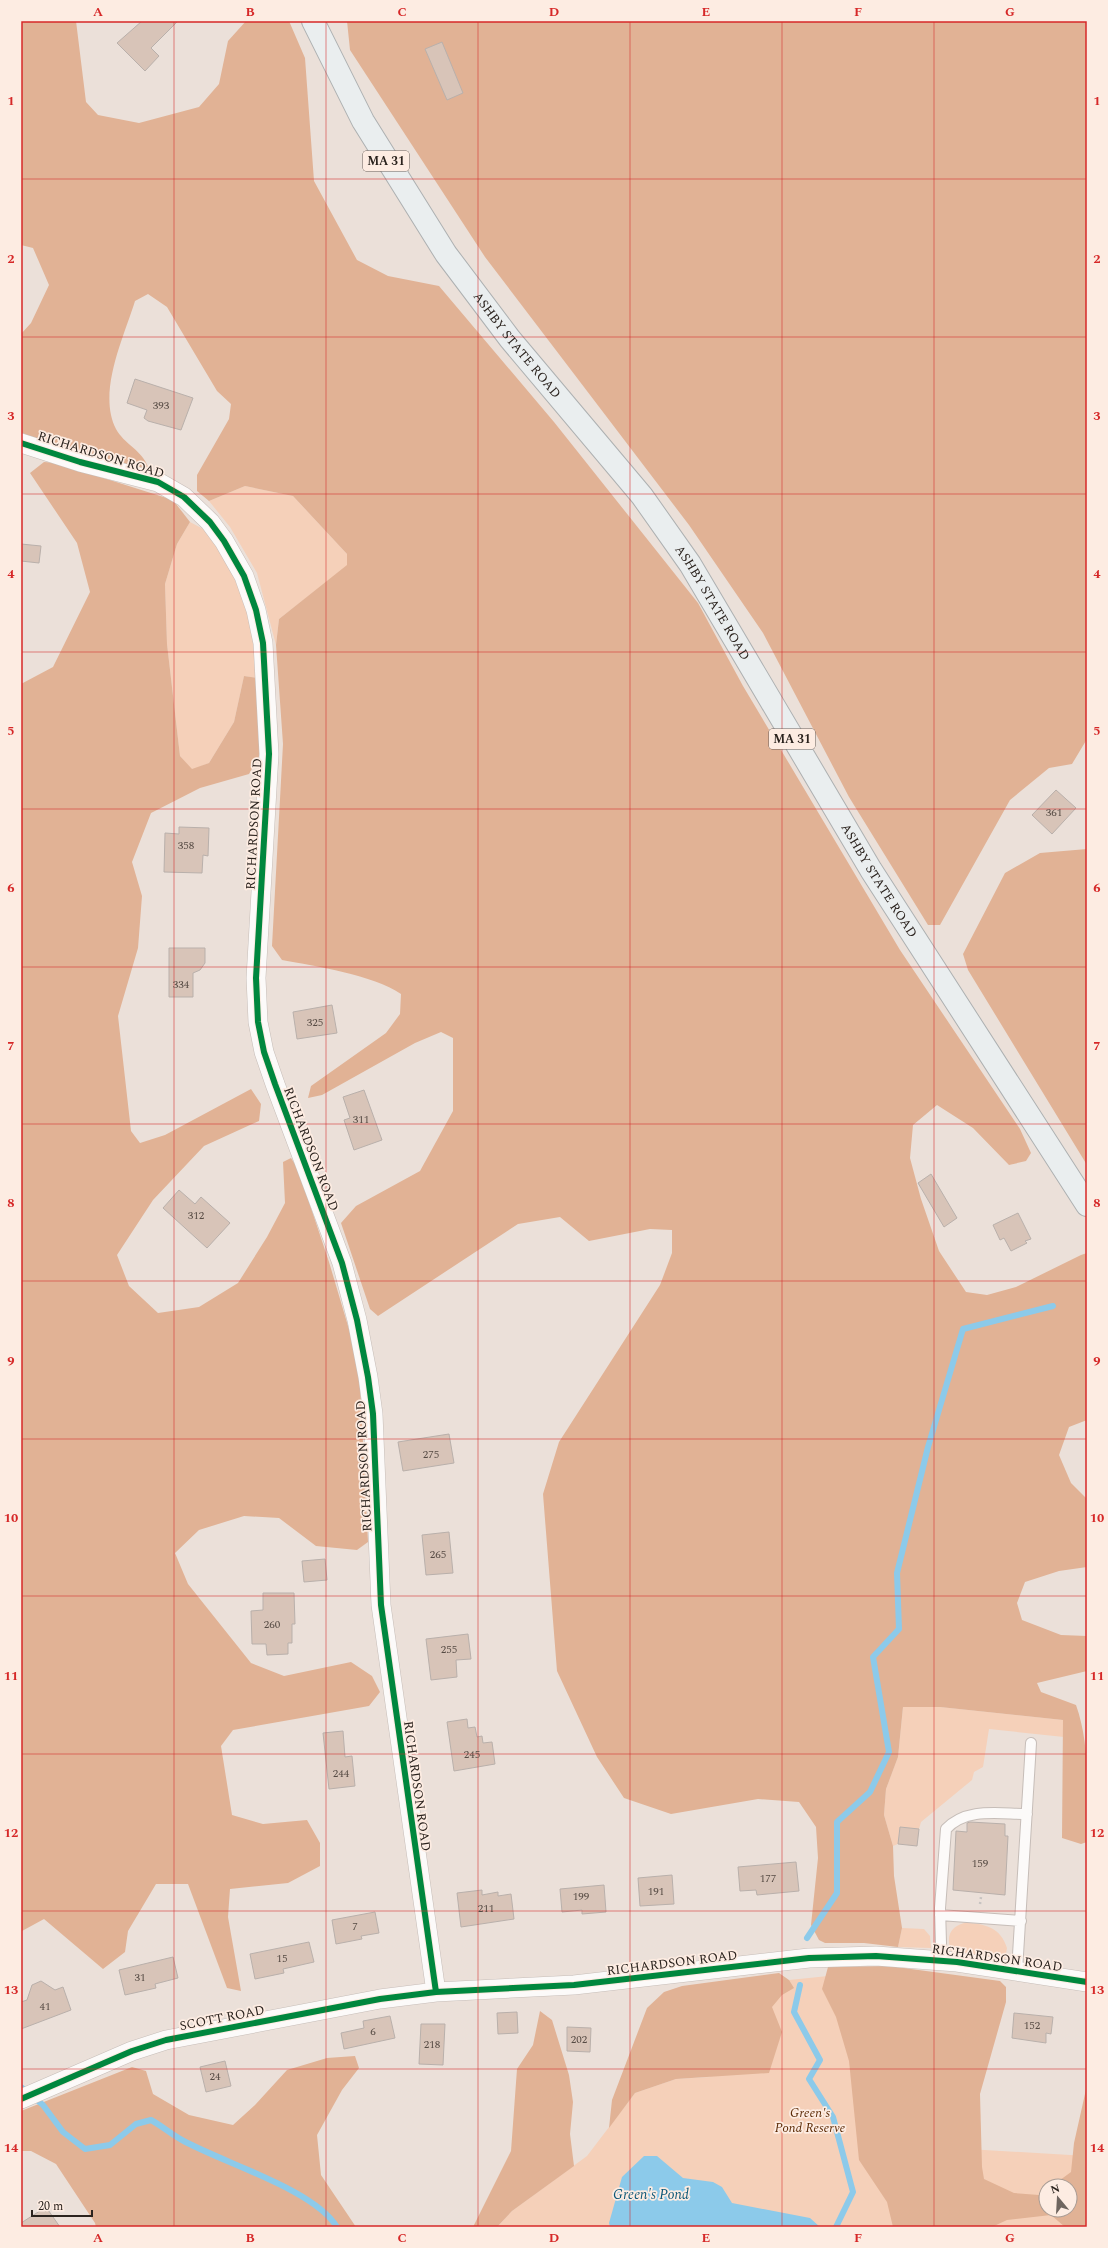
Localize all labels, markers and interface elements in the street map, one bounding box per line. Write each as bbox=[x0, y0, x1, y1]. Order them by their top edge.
text: A bbox=[93, 2, 103, 22]
text: B bbox=[245, 2, 255, 22]
text: C bbox=[397, 2, 407, 22]
text: D bbox=[549, 2, 559, 22]
text: E bbox=[702, 2, 711, 22]
text: F bbox=[854, 2, 862, 22]
text: G bbox=[1005, 2, 1015, 22]
text: 1 bbox=[7, 91, 15, 111]
text: 1 bbox=[1093, 91, 1101, 111]
road number: MA 31 bbox=[363, 151, 409, 171]
text: 2 bbox=[7, 249, 15, 269]
text: 2 bbox=[1093, 249, 1101, 269]
street label: ASHBY STATE ROAD bbox=[468, 288, 566, 403]
house number: 393 bbox=[153, 397, 170, 414]
text: 3 bbox=[7, 406, 15, 426]
text: 3 bbox=[1093, 406, 1101, 426]
street label: RICHARDSON ROAD bbox=[35, 426, 167, 484]
street label: ASHBY STATE ROAD bbox=[670, 541, 755, 664]
text: 4 bbox=[7, 564, 15, 584]
text: 4 bbox=[1093, 564, 1101, 584]
text: 5 bbox=[7, 721, 15, 741]
text: 5 bbox=[1093, 721, 1101, 741]
road number: MA 31 bbox=[769, 729, 815, 749]
street label: RICHARDSON ROAD bbox=[241, 758, 267, 890]
house number: 361 bbox=[1046, 804, 1062, 821]
street label: ASHBY STATE ROAD bbox=[836, 820, 922, 942]
house number: 358 bbox=[178, 837, 195, 854]
text: 6 bbox=[7, 878, 15, 898]
text: 6 bbox=[1093, 878, 1101, 898]
house number: 334 bbox=[173, 976, 190, 993]
house number: 325 bbox=[307, 1014, 323, 1031]
text: 7 bbox=[7, 1036, 15, 1056]
text: 7 bbox=[1093, 1036, 1101, 1056]
street label: RICHARDSON ROAD bbox=[278, 1084, 344, 1214]
house number: 311 bbox=[353, 1111, 369, 1128]
text: 8 bbox=[7, 1193, 15, 1213]
text: 8 bbox=[1093, 1193, 1101, 1213]
house number: 312 bbox=[188, 1207, 205, 1224]
text: 9 bbox=[7, 1351, 15, 1371]
text: 9 bbox=[1093, 1351, 1101, 1371]
street label: RICHARDSON ROAD bbox=[351, 1400, 377, 1532]
house number: 275 bbox=[423, 1446, 439, 1463]
text: 10 bbox=[4, 1508, 18, 1528]
text: 10 bbox=[1090, 1508, 1104, 1528]
house number: 265 bbox=[430, 1546, 446, 1563]
house number: 260 bbox=[264, 1616, 281, 1633]
house number: 255 bbox=[441, 1641, 457, 1658]
text: 11 bbox=[4, 1666, 18, 1686]
text: 11 bbox=[1090, 1666, 1104, 1686]
street label: RICHARDSON ROAD bbox=[398, 1719, 436, 1853]
house number: 245 bbox=[464, 1746, 480, 1763]
house number: 244 bbox=[333, 1765, 350, 1782]
text: 12 bbox=[4, 1823, 18, 1843]
text: 12 bbox=[1090, 1823, 1104, 1843]
house number: 159 bbox=[972, 1855, 989, 1872]
house number: 177 bbox=[760, 1870, 777, 1887]
house number: 191 bbox=[648, 1883, 664, 1900]
house number: 199 bbox=[573, 1888, 590, 1905]
house number: 211 bbox=[478, 1900, 494, 1917]
house number: 7 bbox=[352, 1918, 358, 1935]
street label: RICHARDSON ROAD bbox=[930, 1939, 1064, 1977]
street label: RICHARDSON ROAD bbox=[605, 1945, 739, 1981]
house number: 15 bbox=[277, 1950, 288, 1967]
house number: 31 bbox=[135, 1969, 146, 1986]
text: 13 bbox=[4, 1980, 18, 2000]
text: 13 bbox=[1090, 1980, 1104, 2000]
house number: 41 bbox=[40, 1998, 51, 2015]
street label: SCOTT ROAD bbox=[178, 2000, 266, 2036]
house number: 152 bbox=[1024, 2017, 1041, 2034]
house number: 6 bbox=[370, 2023, 376, 2040]
house number: 202 bbox=[571, 2031, 588, 2048]
house number: 218 bbox=[424, 2036, 441, 2053]
house number: 24 bbox=[210, 2068, 221, 2085]
park label: Green's Pond Reserve bbox=[775, 2103, 846, 2138]
text: 14 bbox=[4, 2138, 19, 2158]
text: 14 bbox=[1090, 2138, 1105, 2158]
north arrow bbox=[1038, 2178, 1078, 2218]
text: N bbox=[1048, 2179, 1062, 2198]
water label: Green's Pond bbox=[613, 2184, 689, 2205]
scale bar bbox=[32, 2192, 92, 2218]
text: 20 m bbox=[38, 2197, 63, 2216]
text: A bbox=[93, 2228, 103, 2248]
text: B bbox=[245, 2228, 255, 2248]
text: C bbox=[397, 2228, 407, 2248]
text: D bbox=[549, 2228, 559, 2248]
text: E bbox=[702, 2228, 711, 2248]
text: F bbox=[854, 2228, 862, 2248]
text: G bbox=[1005, 2228, 1015, 2248]

